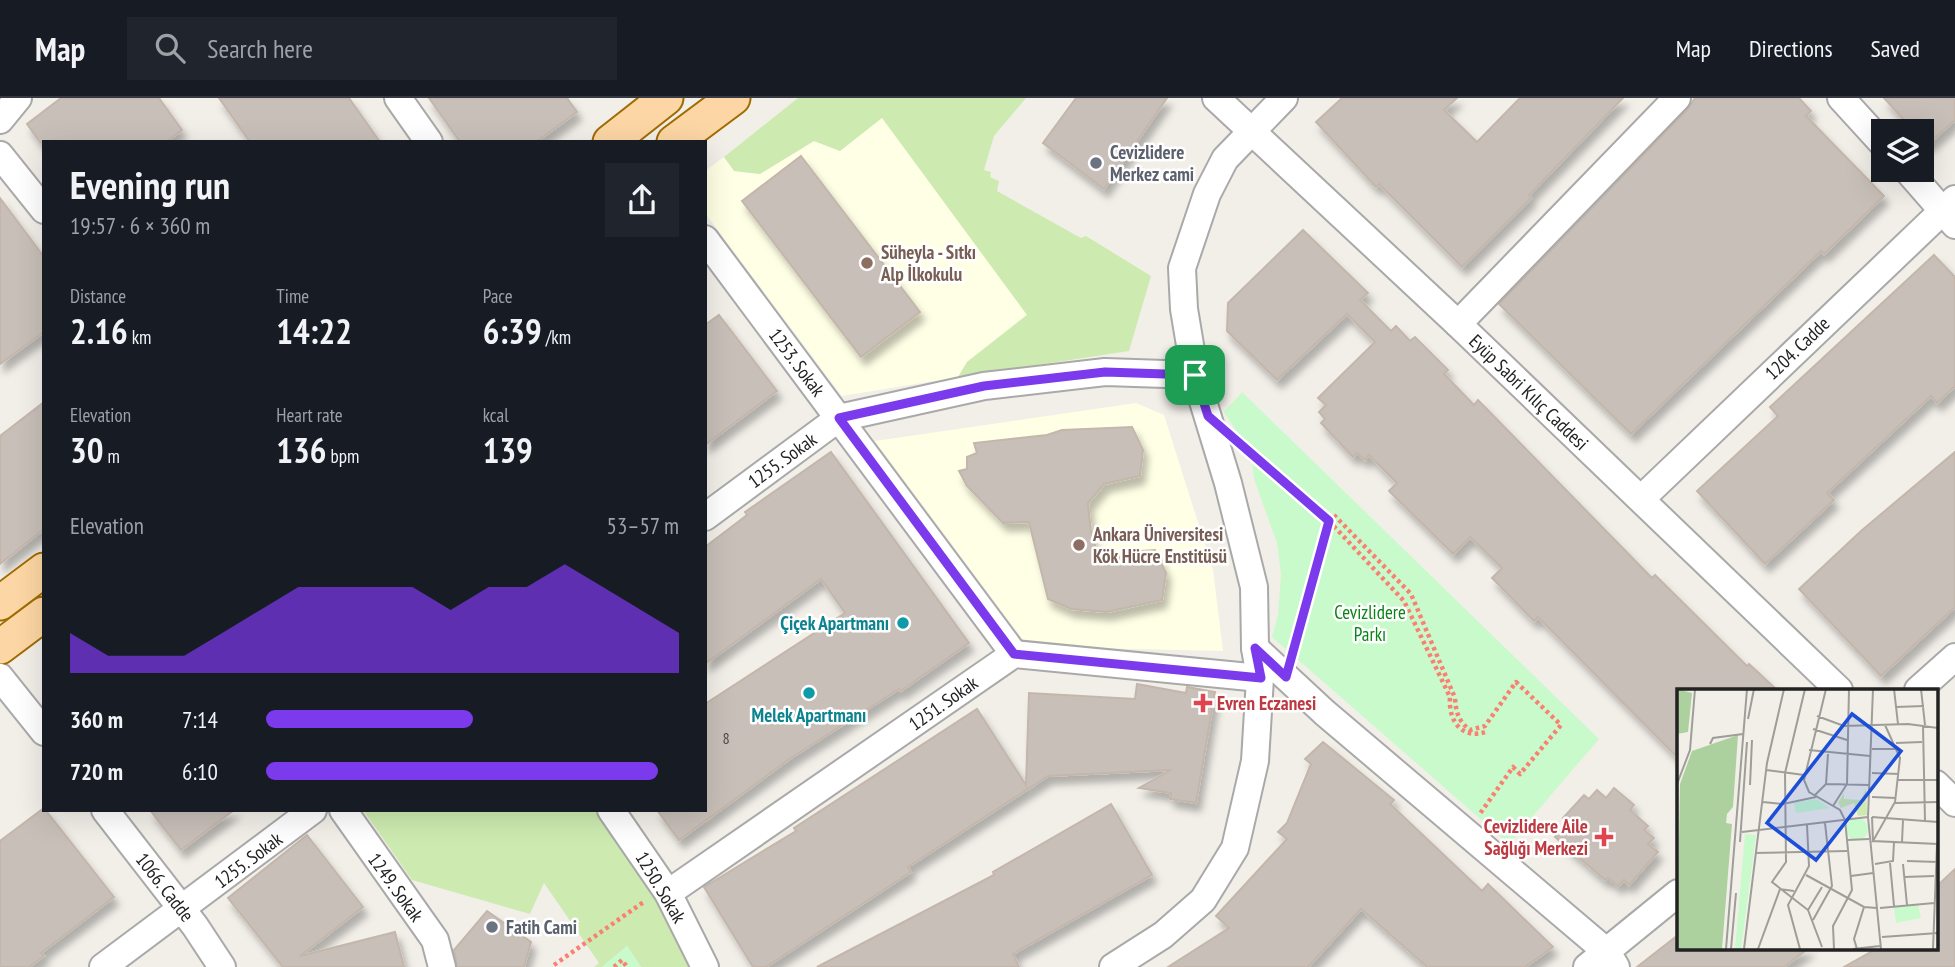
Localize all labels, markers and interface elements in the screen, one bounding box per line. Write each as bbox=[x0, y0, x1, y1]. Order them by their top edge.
search box bbox=[127, 17, 617, 80]
text: Map bbox=[35, 27, 85, 70]
icon: search bbox=[151, 29, 189, 67]
text: Search here bbox=[207, 32, 313, 65]
text: Map bbox=[1676, 33, 1711, 64]
text: Directions bbox=[1749, 33, 1833, 64]
text: Saved bbox=[1871, 33, 1920, 64]
map controls bbox=[1871, 119, 1934, 182]
button: layers bbox=[1871, 119, 1934, 182]
place label: Cevizlidere Merkez cami bbox=[1110, 140, 1194, 186]
marker: Cevizlidere Merkez cami bbox=[1088, 155, 1104, 171]
text: Evening run bbox=[70, 160, 230, 209]
button: share bbox=[605, 163, 679, 237]
text: 19:57 · 6 × 360 m bbox=[70, 211, 210, 240]
place label: Süheyla - Sıtkı Alp İlkokulu bbox=[880, 240, 976, 286]
marker: Süheyla - Sıtkı Alp İlkokulu bbox=[859, 255, 875, 271]
text: Distance bbox=[70, 284, 126, 308]
text: Time bbox=[276, 284, 309, 308]
text: Pace bbox=[483, 284, 513, 308]
text: 2.16 bbox=[70, 308, 128, 354]
text: 14:22 bbox=[276, 308, 352, 354]
text: 6:39 bbox=[483, 308, 542, 354]
street label: 1204. Cadde bbox=[1760, 311, 1834, 385]
street label: 1253. Sokak bbox=[764, 323, 831, 401]
text: km bbox=[128, 325, 151, 349]
text: /km bbox=[542, 325, 571, 349]
street label: Eyüp Sabri Kılıç Caddesi bbox=[1464, 329, 1594, 455]
pin bbox=[1165, 345, 1225, 405]
icon: arrive bbox=[1176, 356, 1214, 394]
text: Elevation bbox=[70, 403, 131, 427]
text: Heart rate bbox=[276, 403, 343, 427]
text: kcal bbox=[483, 403, 509, 427]
text: 30 bbox=[70, 427, 103, 473]
text: 136 bbox=[276, 427, 327, 473]
text: 139 bbox=[483, 427, 533, 473]
street label: 1255. Sokak bbox=[743, 427, 822, 493]
text: m bbox=[103, 444, 120, 468]
text: bpm bbox=[327, 444, 359, 468]
text: Elevation bbox=[70, 511, 144, 540]
text: 53–57 m bbox=[607, 511, 679, 540]
place label: Ankara Üniversitesi Kök Hücre Enstitüsü bbox=[1092, 522, 1227, 568]
marker: Ankara Üniversitesi Kök Hücre Enstitüsü bbox=[1071, 537, 1087, 553]
park label: Cevizlidere Parkı bbox=[1334, 600, 1406, 646]
place label: Çiçek Apartmanı bbox=[780, 611, 889, 635]
marker: Çiçek Apartmanı bbox=[895, 615, 911, 631]
street label: 1251. Sokak bbox=[904, 670, 983, 735]
marker: Melek Apartmanı bbox=[801, 685, 817, 701]
inset map bbox=[1677, 689, 1938, 950]
place label: Evren Eczanesi bbox=[1217, 691, 1316, 715]
marker: Evren Eczanesi bbox=[1195, 695, 1211, 711]
place label: Melek Apartmanı bbox=[752, 703, 866, 727]
text: 360 m bbox=[70, 705, 123, 734]
text: 7:14 bbox=[182, 705, 218, 734]
house number: 8 bbox=[722, 728, 730, 748]
text: 720 m bbox=[70, 757, 123, 786]
text: 6:10 bbox=[182, 757, 218, 786]
place label: Cevizlidere Aile Sağlığı Merkezi bbox=[1484, 814, 1588, 860]
street label: 1255. Sokak bbox=[209, 826, 287, 893]
marker: Cevizlidere Aile Sağlığı Merkezi bbox=[1594, 827, 1614, 847]
street label: 1250. Sokak bbox=[630, 847, 692, 928]
street label: 1066. Cadde bbox=[131, 848, 199, 926]
street label: 1249. Sokak bbox=[363, 848, 429, 927]
place label: Fatih Cami bbox=[506, 915, 577, 939]
marker: Fatih Cami bbox=[484, 919, 500, 935]

